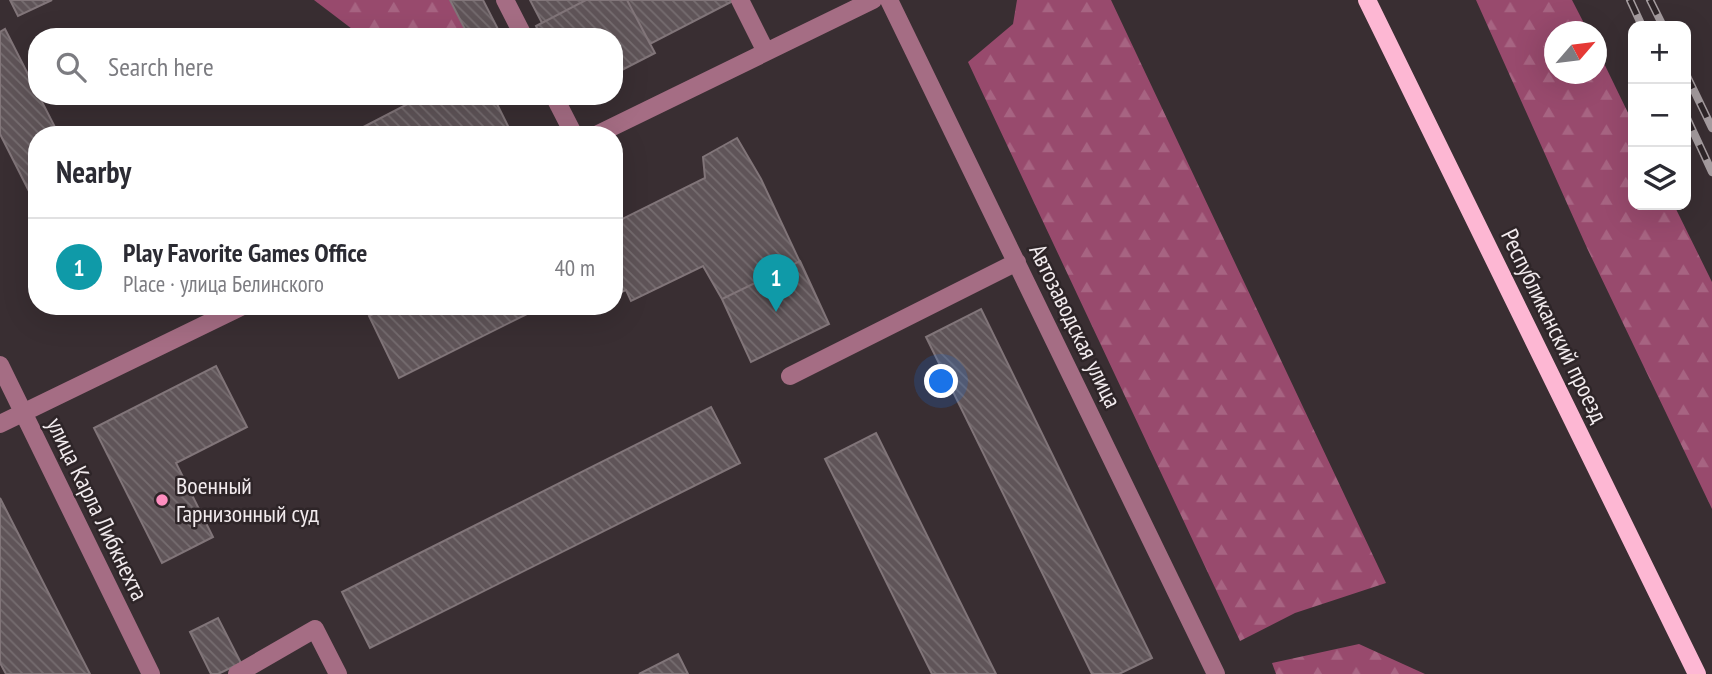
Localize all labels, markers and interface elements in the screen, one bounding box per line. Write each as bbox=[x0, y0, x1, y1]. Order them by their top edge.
north arrow bbox=[1544, 21, 1607, 84]
map controls bbox=[1628, 21, 1691, 210]
button: + bbox=[1628, 21, 1691, 84]
search box bbox=[28, 28, 623, 105]
icon: search bbox=[52, 48, 90, 86]
text: Search here bbox=[108, 50, 214, 83]
button: − bbox=[1628, 84, 1691, 147]
button: layers bbox=[1628, 147, 1691, 210]
text: Nearby bbox=[56, 152, 131, 191]
street label: Республиканский проезд bbox=[1494, 224, 1615, 428]
text: Play Favorite Games Office bbox=[123, 236, 367, 269]
street label: Автозаводская улица bbox=[1022, 239, 1128, 413]
text: 1 bbox=[74, 253, 85, 282]
text: 40 m bbox=[554, 253, 595, 282]
pin: 1 bbox=[753, 254, 799, 312]
text: Place · улица Белинского bbox=[123, 269, 324, 298]
your location bbox=[924, 364, 958, 398]
street label: улица Карла Либкнехта bbox=[40, 412, 155, 605]
place label: Военный Гарнизонный суд bbox=[176, 470, 320, 529]
marker: Военный Гарнизонный суд bbox=[154, 492, 170, 508]

